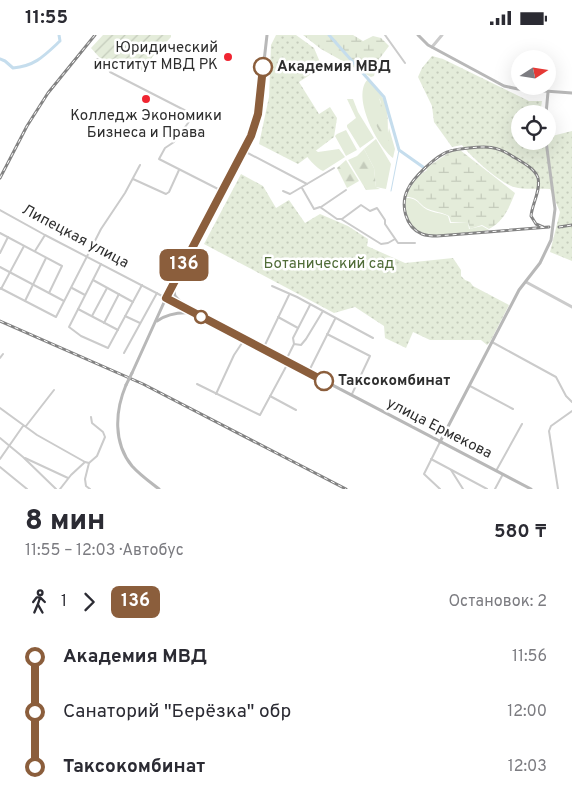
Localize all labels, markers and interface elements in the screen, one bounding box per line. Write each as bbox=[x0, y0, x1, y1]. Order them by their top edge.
text: 11:55 bbox=[25, 6, 68, 30]
place label: Юридический институт МВД РК bbox=[93, 39, 218, 75]
north arrow bbox=[511, 50, 556, 95]
map controls bbox=[511, 50, 556, 150]
marker: Юридический институт МВД РК bbox=[222, 51, 234, 63]
marker: Академия МВД bbox=[253, 57, 273, 77]
place label: Академия МВД bbox=[277, 58, 391, 77]
marker: Колледж Экономики Бизнеса и Права bbox=[140, 93, 152, 105]
button: locate bbox=[511, 105, 556, 150]
place label: Колледж Экономики Бизнеса и Права bbox=[70, 107, 222, 143]
street label: Липецкая улица bbox=[18, 201, 132, 273]
line badge: 136 bbox=[155, 249, 213, 281]
text: 136 bbox=[169, 253, 199, 276]
park label: Ботанический сад bbox=[264, 255, 395, 274]
unlabelled marker bbox=[194, 310, 208, 324]
marker: Таксокомбинат bbox=[314, 371, 334, 391]
place label: Таксокомбинат bbox=[338, 372, 450, 391]
street label: улица Ермекова bbox=[383, 394, 495, 464]
text: 8 мин bbox=[25, 504, 105, 540]
text: 580 ₸ bbox=[494, 520, 547, 544]
text: 11:55 – 12:03 · Автобус bbox=[25, 541, 184, 561]
icon: walk bbox=[25, 588, 53, 616]
icon: forward bbox=[75, 588, 103, 616]
text: 136 bbox=[121, 590, 150, 613]
text: 1 bbox=[61, 592, 67, 612]
text: Остановок: 2 bbox=[449, 592, 547, 612]
text: Академия МВД bbox=[63, 645, 207, 669]
text: 11:56 bbox=[512, 647, 547, 667]
text: Санаторий "Берёзка" обр bbox=[63, 700, 291, 724]
text: 12:00 bbox=[507, 702, 547, 722]
text: Таксокомбинат bbox=[63, 755, 205, 779]
text: 12:03 bbox=[508, 757, 547, 777]

